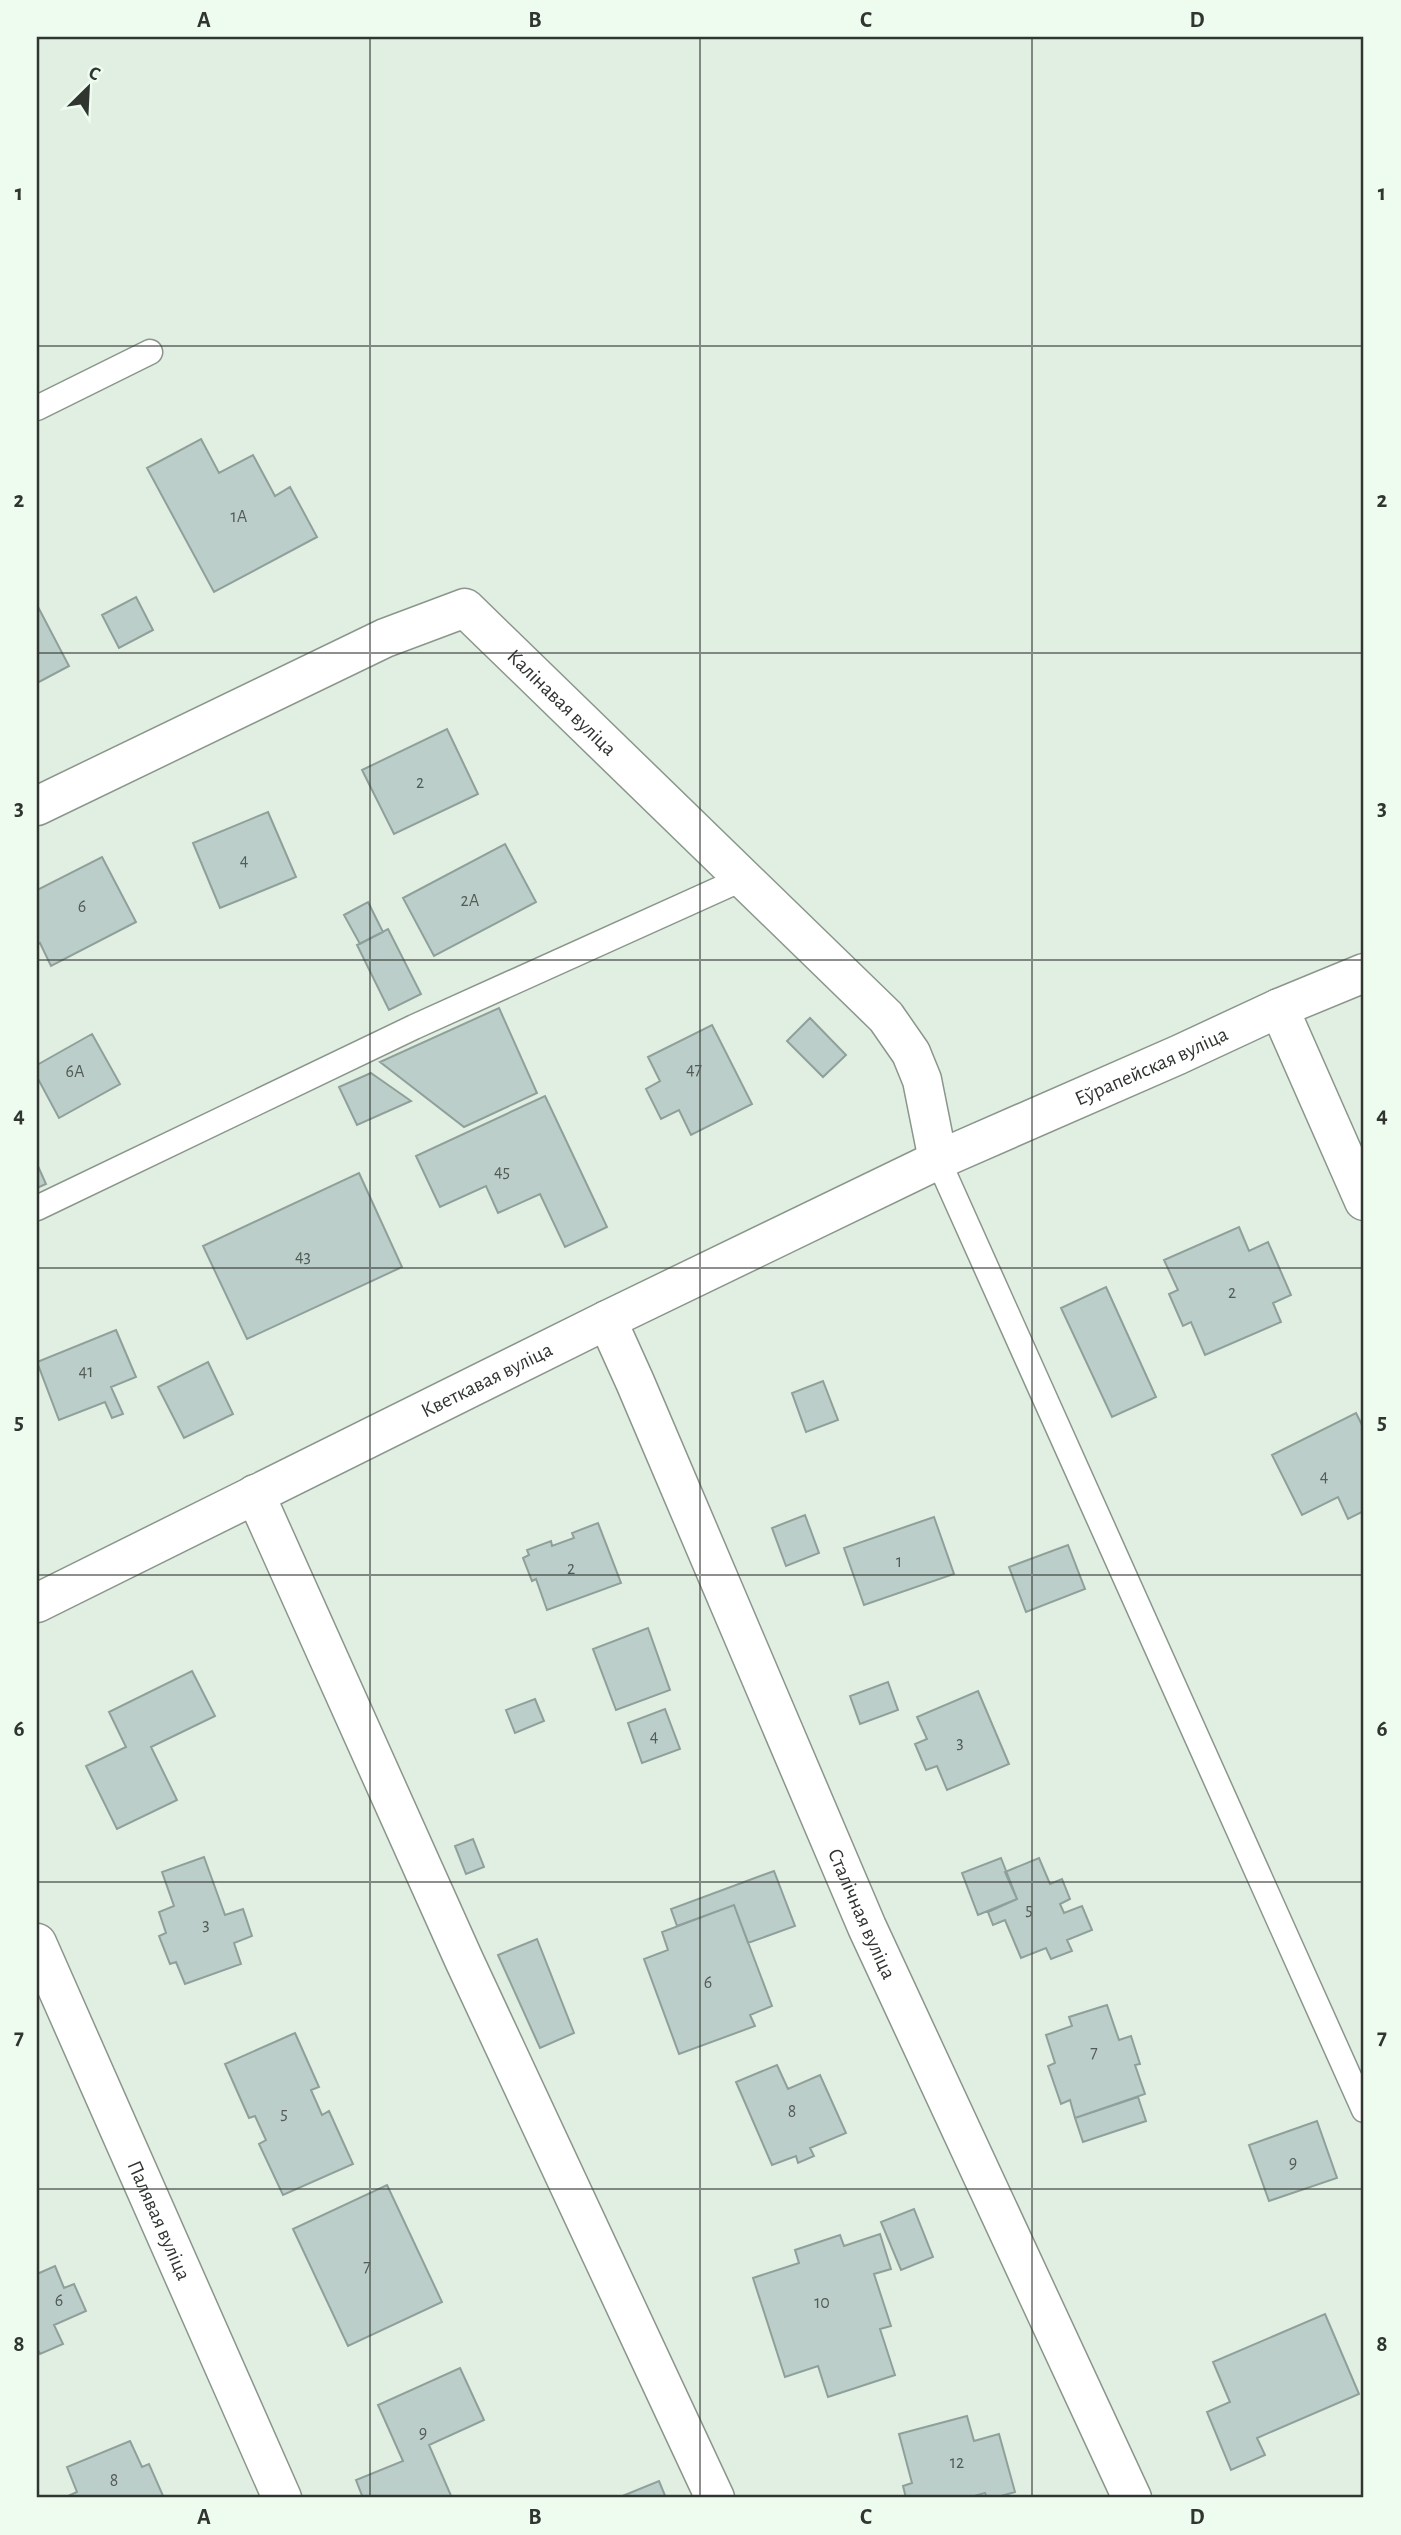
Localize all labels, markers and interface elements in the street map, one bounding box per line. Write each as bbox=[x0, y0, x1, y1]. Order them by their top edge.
text: A bbox=[197, 9, 211, 32]
text: B bbox=[528, 9, 542, 32]
text: C bbox=[860, 9, 872, 32]
text: D bbox=[1189, 9, 1205, 32]
north arrow bbox=[52, 52, 122, 122]
text: С bbox=[86, 63, 103, 85]
text: 1 bbox=[15, 182, 23, 205]
text: 1 bbox=[1378, 182, 1386, 205]
text: 2 bbox=[14, 489, 25, 512]
text: 2 bbox=[1377, 489, 1388, 512]
house number: 1А bbox=[231, 508, 248, 526]
street label: Калінавая вуліца bbox=[503, 645, 620, 760]
house number: 2 bbox=[416, 774, 424, 792]
text: 3 bbox=[14, 797, 24, 820]
text: 3 bbox=[1377, 797, 1387, 820]
house number: 4 bbox=[240, 852, 249, 870]
house number: 2А bbox=[461, 892, 480, 910]
house number: 6 bbox=[78, 898, 86, 916]
street label: Еўрапейская вуліца bbox=[1072, 1023, 1232, 1110]
house number: 47 bbox=[686, 1061, 702, 1079]
house number: 6А bbox=[65, 1063, 85, 1081]
text: 4 bbox=[13, 1104, 25, 1127]
text: 4 bbox=[1376, 1104, 1388, 1127]
house number: 45 bbox=[494, 1163, 510, 1181]
house number: 43 bbox=[295, 1248, 311, 1266]
house number: 2 bbox=[1228, 1284, 1236, 1302]
street label: Кветкавая вуліца bbox=[418, 1339, 556, 1422]
house number: 41 bbox=[79, 1363, 93, 1381]
text: 5 bbox=[14, 1411, 24, 1434]
text: 5 bbox=[1377, 1411, 1387, 1434]
house number: 4 bbox=[1320, 1468, 1329, 1486]
house number: 1 bbox=[896, 1553, 902, 1571]
house number: 2 bbox=[567, 1560, 575, 1578]
text: 6 bbox=[13, 1718, 25, 1741]
text: 6 bbox=[1376, 1718, 1388, 1741]
house number: 4 bbox=[650, 1728, 659, 1746]
house number: 3 bbox=[956, 1734, 964, 1752]
street label: Сталічная вуліца bbox=[824, 1845, 900, 1983]
house number: 5 bbox=[1025, 1901, 1033, 1919]
house number: 3 bbox=[202, 1916, 210, 1934]
house number: 6 bbox=[704, 1974, 712, 1992]
text: 7 bbox=[14, 2026, 24, 2049]
text: 7 bbox=[1377, 2026, 1387, 2049]
house number: 7 bbox=[1090, 2044, 1098, 2062]
house number: 8 bbox=[788, 2103, 796, 2121]
house number: 5 bbox=[280, 2105, 288, 2123]
house number: 9 bbox=[1289, 2154, 1297, 2172]
street label: Палявая вуліца bbox=[123, 2157, 195, 2284]
house number: 7 bbox=[363, 2258, 371, 2276]
house number: 6 bbox=[55, 2292, 63, 2310]
house number: 10 bbox=[814, 2294, 830, 2312]
text: 8 bbox=[13, 2333, 25, 2356]
text: 8 bbox=[1376, 2333, 1388, 2356]
house number: 9 bbox=[419, 2424, 427, 2442]
house number: 12 bbox=[950, 2454, 964, 2472]
house number: 8 bbox=[110, 2472, 118, 2490]
text: A bbox=[197, 2506, 211, 2529]
text: B bbox=[528, 2506, 542, 2529]
text: C bbox=[860, 2506, 872, 2529]
text: D bbox=[1189, 2506, 1205, 2529]

